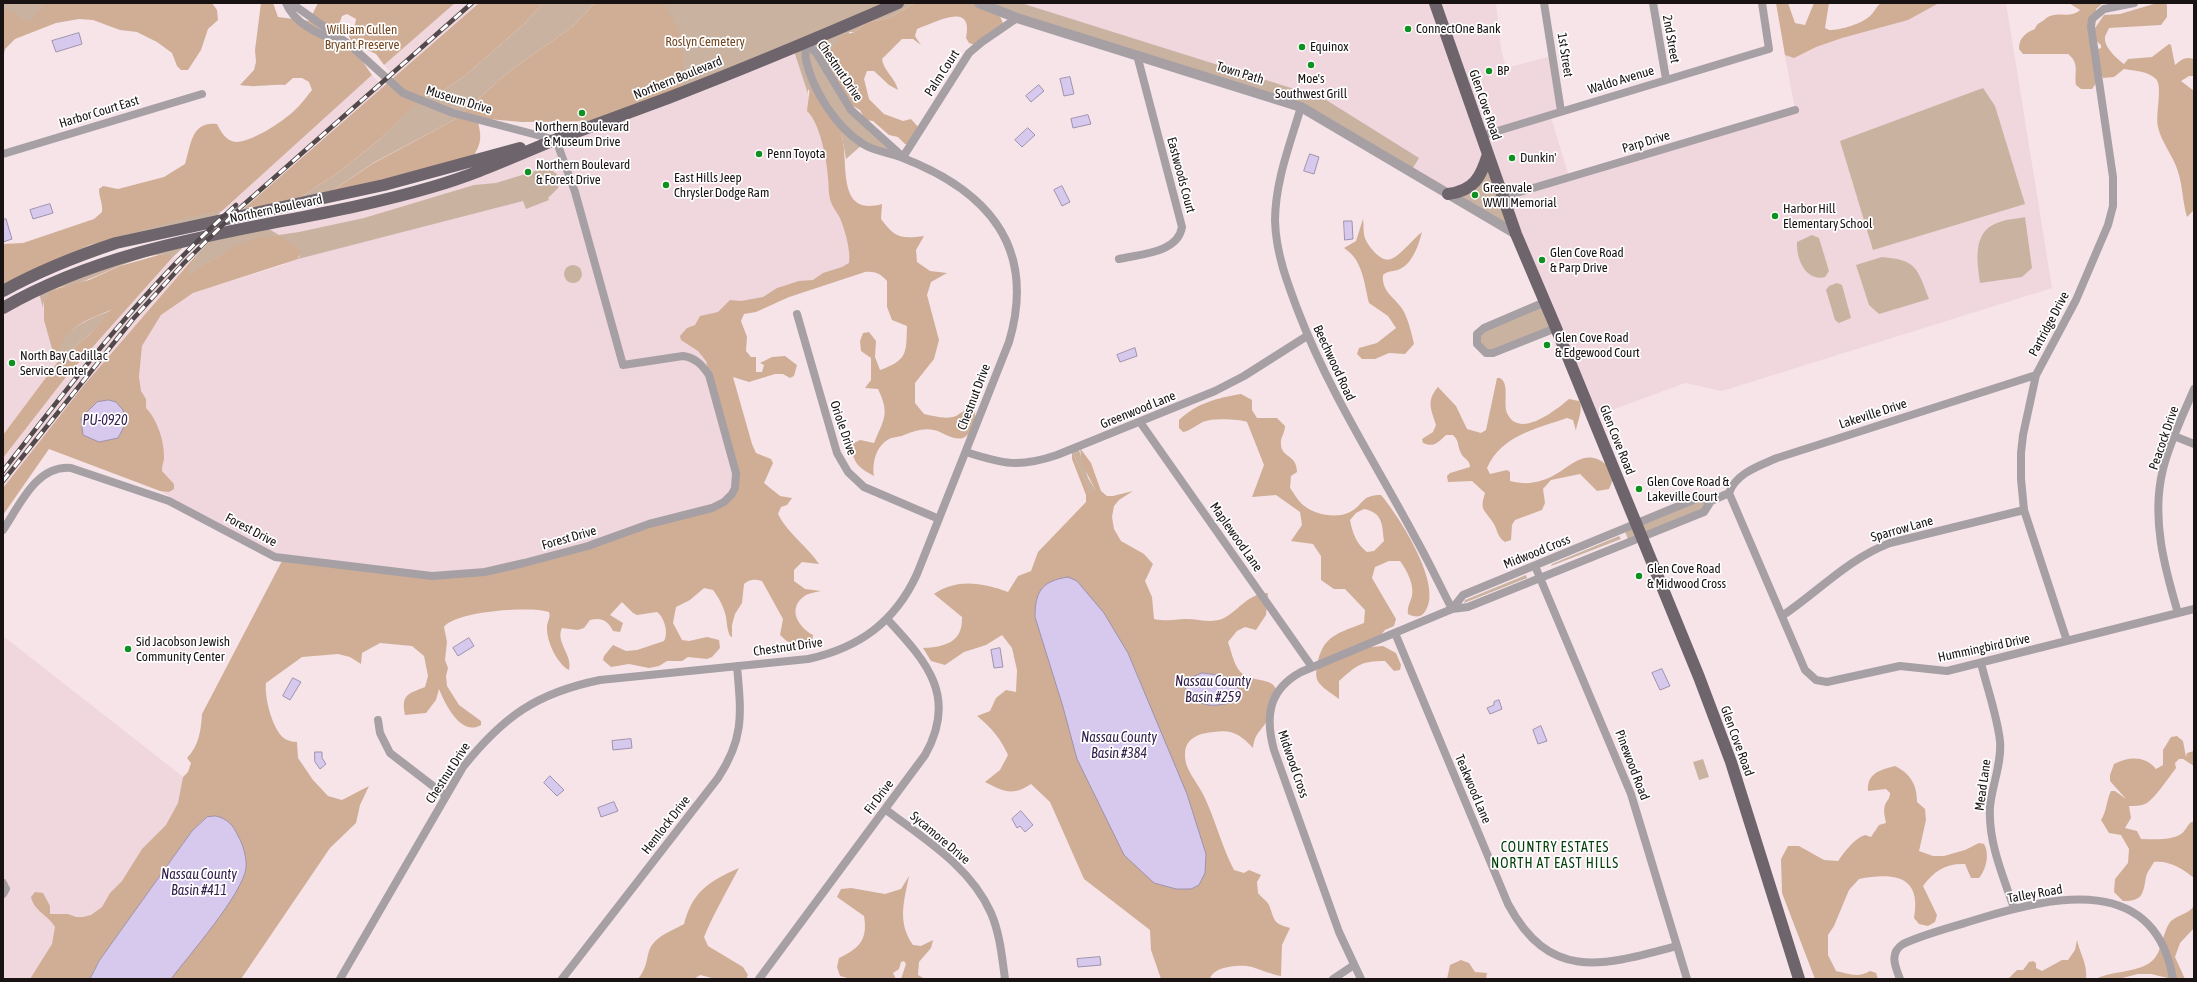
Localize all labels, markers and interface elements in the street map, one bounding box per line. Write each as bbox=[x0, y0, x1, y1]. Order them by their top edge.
street label: 2nd Street bbox=[1659, 14, 1683, 64]
place label: ConnectOne Bank bbox=[1416, 21, 1501, 37]
park label: William Cullen Bryant Preserve bbox=[325, 22, 399, 53]
marker: ConnectOne Bank bbox=[1403, 24, 1413, 34]
street label: 1st Street bbox=[1554, 32, 1576, 78]
park label: Roslyn Cemetery bbox=[665, 34, 745, 50]
street label: Chestnut Drive bbox=[814, 38, 866, 104]
place label: Equinox bbox=[1310, 39, 1349, 55]
marker: Equinox bbox=[1297, 42, 1307, 52]
street label: Palm Court bbox=[921, 47, 963, 99]
street label: Northern Boulevard bbox=[631, 53, 725, 103]
street label: Town Path bbox=[1214, 58, 1266, 88]
marker: Moe's Southwest Grill bbox=[1306, 60, 1316, 70]
place label: BP bbox=[1497, 63, 1510, 79]
street label: Waldo Avenue bbox=[1586, 63, 1656, 97]
marker: BP bbox=[1484, 66, 1494, 76]
street label: Glen Cove Road bbox=[1466, 68, 1504, 142]
place label: Moe's Southwest Grill bbox=[1275, 71, 1347, 102]
street label: Museum Drive bbox=[424, 83, 494, 117]
street label: Harbor Court East bbox=[57, 92, 141, 132]
marker: Northern Boulevard & Museum Drive bbox=[577, 108, 587, 118]
place label: Northern Boulevard & Museum Drive bbox=[535, 119, 629, 150]
street label: Parp Drive bbox=[1620, 127, 1672, 157]
street label: Eastwoods Court bbox=[1163, 135, 1199, 215]
place label: Penn Toyota bbox=[767, 146, 826, 162]
marker: Penn Toyota bbox=[754, 149, 764, 159]
place label: Dunkin' bbox=[1520, 150, 1556, 166]
marker: Dunkin' bbox=[1507, 153, 1517, 163]
place label: Northern Boulevard & Forest Drive bbox=[536, 157, 630, 188]
marker: Northern Boulevard & Forest Drive bbox=[523, 167, 533, 177]
place label: East Hills Jeep Chrysler Dodge Ram bbox=[674, 170, 769, 201]
marker: East Hills Jeep Chrysler Dodge Ram bbox=[661, 180, 671, 190]
place label: Greenvale WWII Memorial bbox=[1483, 180, 1557, 211]
marker: Greenvale WWII Memorial bbox=[1470, 190, 1480, 200]
street label: Northern Boulevard bbox=[228, 192, 324, 226]
place label: Harbor Hill Elementary School bbox=[1783, 201, 1872, 232]
marker: Harbor Hill Elementary School bbox=[1770, 211, 1780, 221]
place label: Glen Cove Road & Parp Drive bbox=[1550, 245, 1624, 276]
marker: Glen Cove Road & Parp Drive bbox=[1537, 255, 1547, 265]
street label: Partridge Drive bbox=[2025, 289, 2073, 359]
street label: Beechwood Road bbox=[1310, 323, 1358, 403]
place label: Glen Cove Road & Edgewood Court bbox=[1555, 330, 1640, 361]
marker: Glen Cove Road & Edgewood Court bbox=[1542, 340, 1552, 350]
place label: North Bay Cadillac Service Center bbox=[20, 348, 107, 379]
marker: North Bay Cadillac Service Center bbox=[7, 358, 17, 368]
street label: Chestnut Drive bbox=[954, 362, 994, 432]
street label: Greenwood Lane bbox=[1098, 388, 1178, 432]
street label: Lakeville Drive bbox=[1837, 396, 1909, 432]
street label: Oriole Drive bbox=[826, 399, 860, 457]
street label: Glen Cove Road bbox=[1596, 403, 1638, 477]
street label: Peacock Drive bbox=[2146, 404, 2182, 472]
water label: PU-0920 bbox=[83, 413, 127, 429]
place label: Glen Cove Road & Lakeville Court bbox=[1647, 474, 1729, 505]
marker: Glen Cove Road & Lakeville Court bbox=[1634, 484, 1644, 494]
street label: Maplewood Lane bbox=[1206, 499, 1266, 575]
street label: Forest Drive bbox=[223, 510, 279, 550]
street label: Sparrow Lane bbox=[1869, 513, 1935, 545]
street label: Forest Drive bbox=[540, 523, 598, 553]
street label: Midwood Cross bbox=[1501, 532, 1573, 572]
place label: Glen Cove Road & Midwood Cross bbox=[1647, 561, 1726, 592]
marker: Glen Cove Road & Midwood Cross bbox=[1634, 571, 1644, 581]
street label: Hummingbird Drive bbox=[1937, 631, 2031, 665]
place label: Sid Jacobson Jewish Community Center bbox=[136, 634, 230, 665]
street label: Chestnut Drive bbox=[752, 634, 824, 660]
marker: Sid Jacobson Jewish Community Center bbox=[123, 644, 133, 654]
water label: Nassau County Basin #259 bbox=[1175, 674, 1251, 706]
street label: Glen Cove Road bbox=[1717, 704, 1757, 778]
street label: Midwood Cross bbox=[1274, 728, 1312, 800]
street label: Pinewood Road bbox=[1611, 728, 1653, 802]
water label: Nassau County Basin #384 bbox=[1081, 730, 1157, 762]
street label: Chestnut Drive bbox=[422, 740, 474, 806]
street label: Teakwood Lane bbox=[1451, 752, 1495, 826]
street label: Mead Lane bbox=[1972, 758, 1994, 812]
street label: Fir Drive bbox=[861, 777, 897, 817]
street label: Hemlock Drive bbox=[638, 793, 694, 857]
street label: Sycamore Drive bbox=[907, 808, 973, 868]
district label: COUNTRY ESTATES NORTH AT EAST HILLS bbox=[1491, 840, 1619, 872]
water label: Nassau County Basin #411 bbox=[161, 867, 237, 900]
street label: Talley Road bbox=[2006, 882, 2064, 906]

